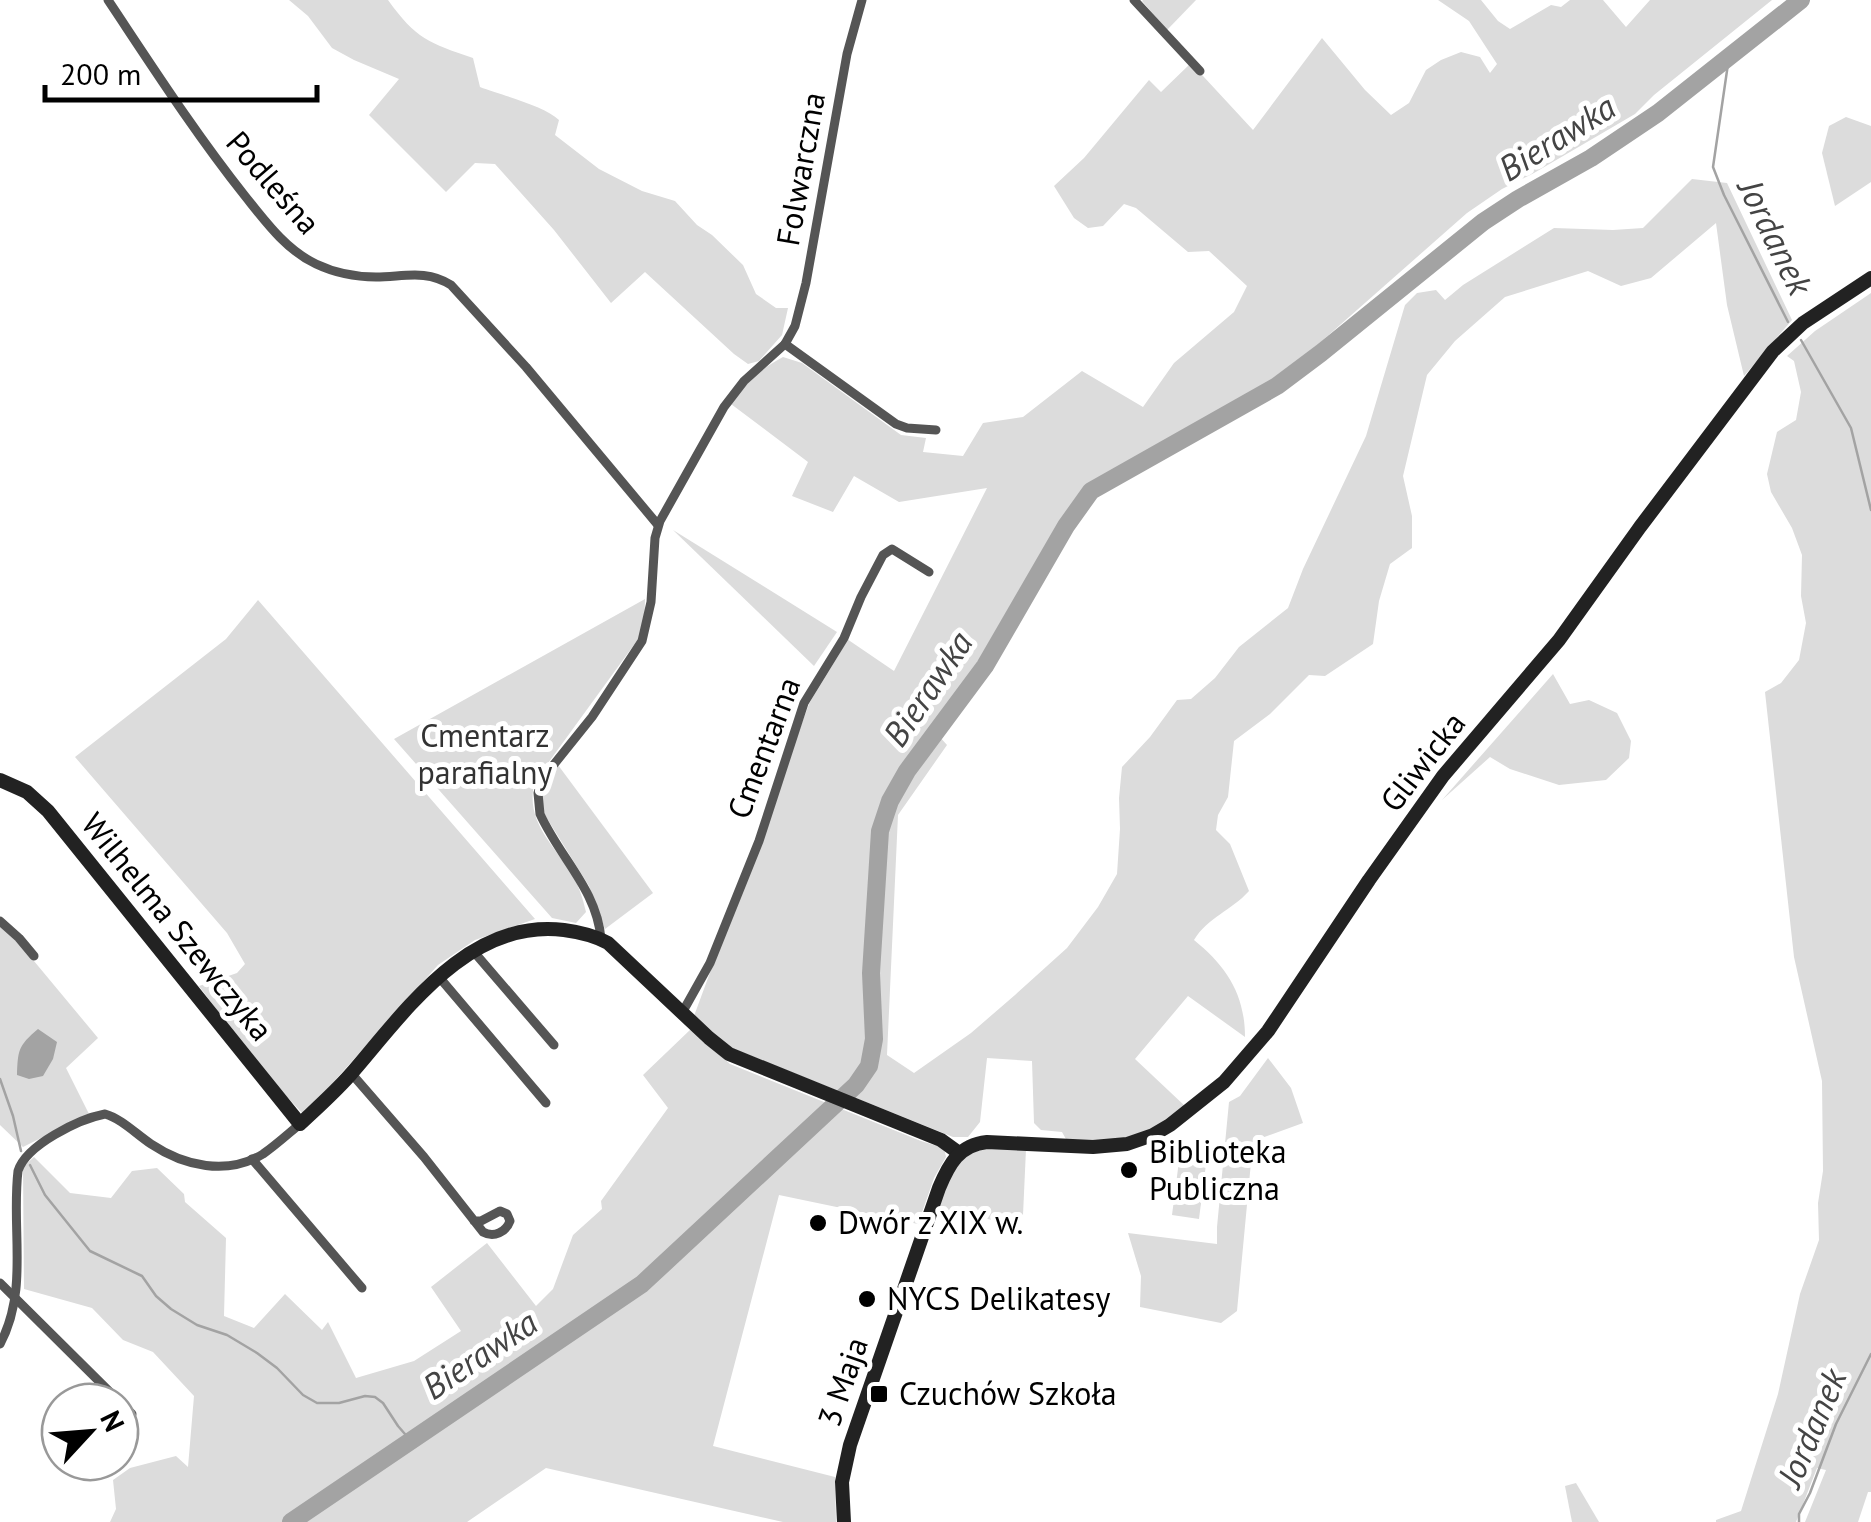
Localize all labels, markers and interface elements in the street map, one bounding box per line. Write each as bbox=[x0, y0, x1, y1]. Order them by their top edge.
scale bar bbox=[45, 40, 318, 102]
text: 200 m bbox=[60, 54, 141, 93]
water label: Bierawka bbox=[1490, 83, 1623, 191]
street label: Folwarczna bbox=[766, 89, 834, 249]
street label: Podleśna bbox=[217, 122, 330, 243]
water label: Jordanek bbox=[1727, 168, 1824, 303]
water label: Bierawka bbox=[872, 622, 982, 755]
street label: Cmentarna bbox=[717, 671, 809, 824]
street label: Gliwicka bbox=[1370, 703, 1474, 820]
park label: Cmentarz parafialny bbox=[418, 714, 553, 793]
street label: Wilhelma Szewczyka bbox=[73, 804, 283, 1049]
place label: Biblioteka Publiczna bbox=[1149, 1130, 1287, 1209]
marker: Biblioteka Publiczna bbox=[1118, 1159, 1140, 1181]
place label: Dwór z XIX w. bbox=[838, 1201, 1023, 1243]
marker: Dwór z XIX w. bbox=[807, 1212, 829, 1234]
place label: NYCS Delikatesy bbox=[887, 1277, 1110, 1319]
marker: NYCS Delikatesy bbox=[856, 1288, 878, 1310]
water label: Bierawka bbox=[413, 1299, 546, 1409]
street label: 3 Maja bbox=[807, 1332, 877, 1432]
water label: Jordanek bbox=[1765, 1361, 1857, 1496]
place label: Czuchów Szkoła bbox=[899, 1372, 1117, 1414]
north arrow bbox=[40, 1382, 140, 1482]
marker: Czuchów Szkoła bbox=[868, 1383, 890, 1405]
text: N bbox=[92, 1404, 134, 1437]

